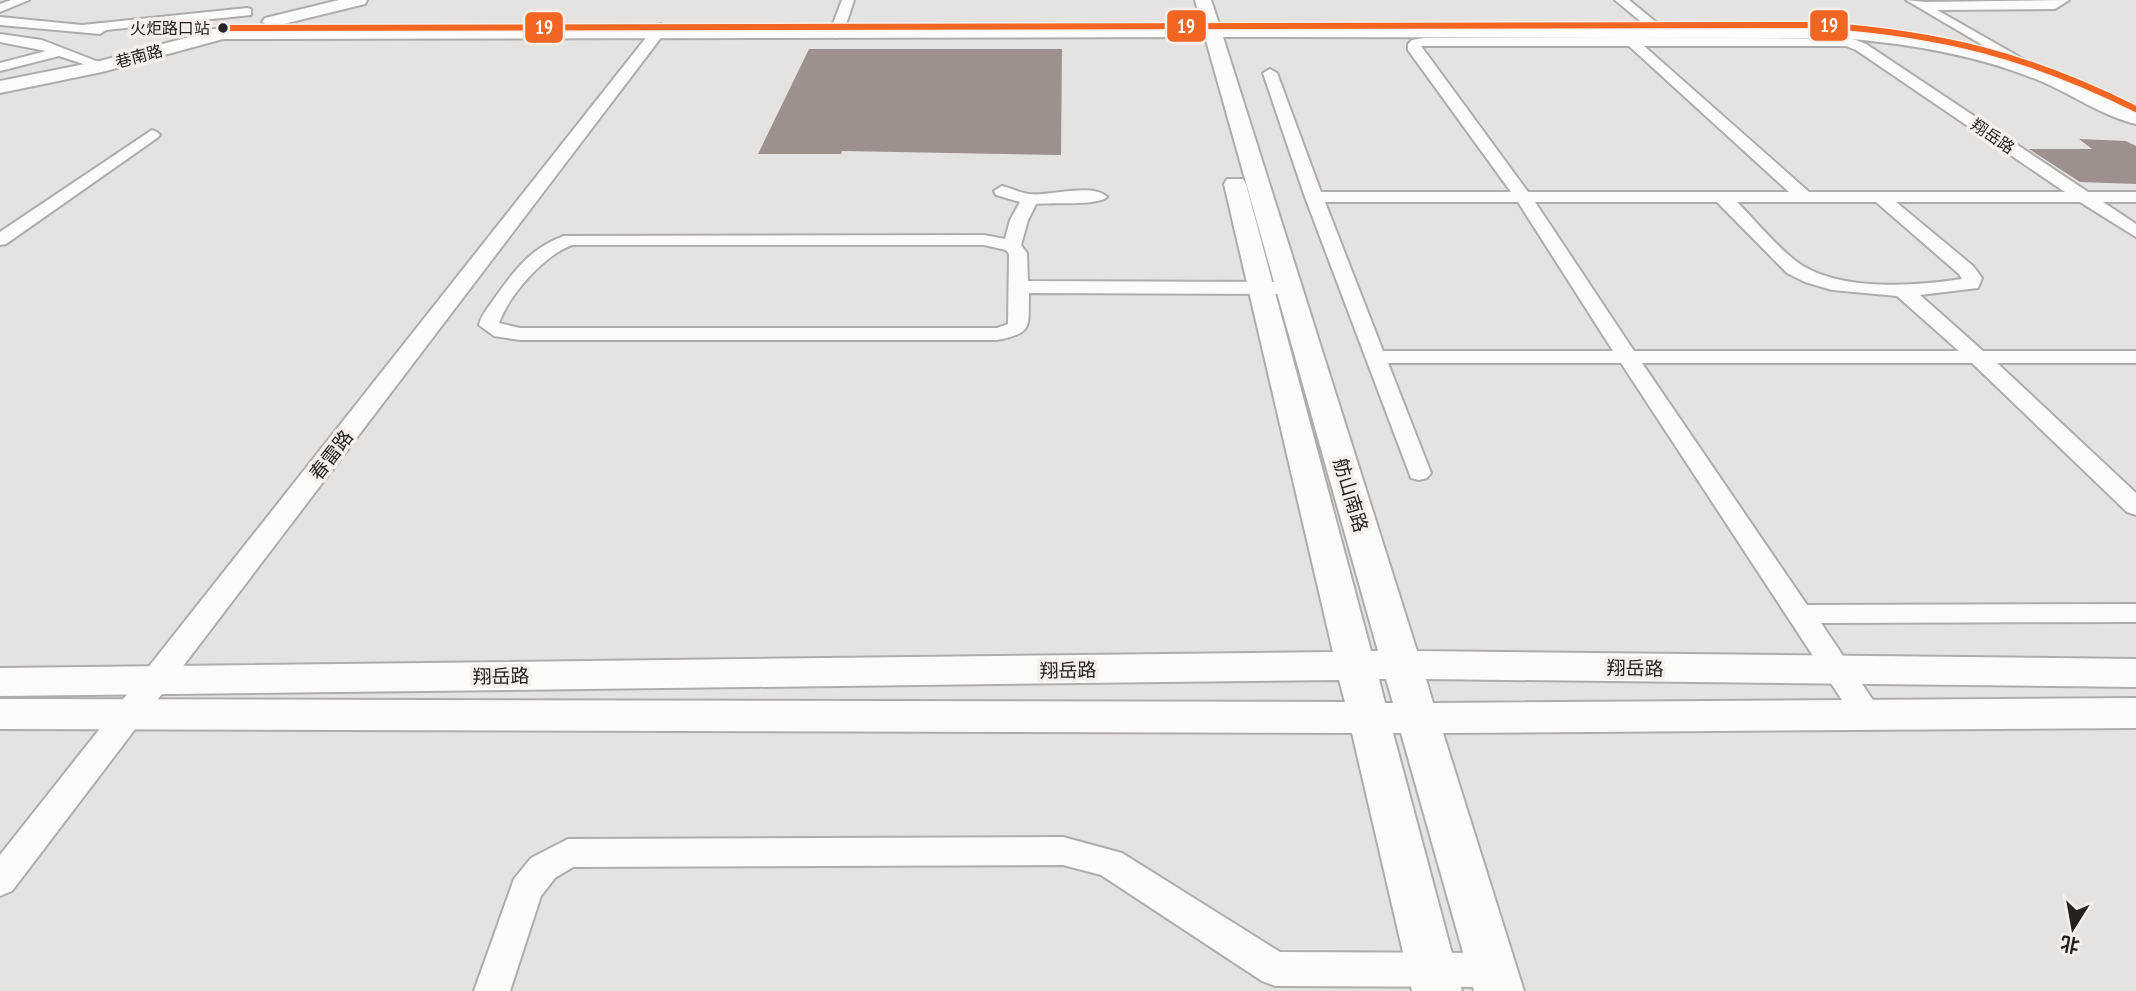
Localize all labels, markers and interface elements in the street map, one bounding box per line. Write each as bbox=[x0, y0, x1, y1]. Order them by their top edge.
line badge: 19 bbox=[1166, 9, 1207, 43]
line badge: 19 bbox=[1809, 9, 1849, 42]
line badge: 19 bbox=[524, 11, 564, 44]
text: 19 bbox=[1820, 13, 1838, 37]
text: 19 bbox=[1177, 14, 1195, 38]
text: 19 bbox=[535, 15, 553, 39]
place label: 火炬路口站 bbox=[130, 18, 210, 38]
marker: 火炬路口站 bbox=[216, 21, 230, 35]
street label: 巷南路 bbox=[113, 40, 165, 72]
street label: 翔岳路 bbox=[1968, 114, 2018, 158]
street label: 春雷路 bbox=[304, 425, 358, 485]
street label: 舫山南路 bbox=[1328, 455, 1374, 535]
street label: 翔岳路 bbox=[1606, 656, 1664, 680]
street label: 翔岳路 bbox=[1039, 658, 1097, 682]
street label: 翔岳路 bbox=[472, 664, 530, 688]
north arrow bbox=[2038, 893, 2108, 963]
text: 北 bbox=[2058, 931, 2081, 958]

